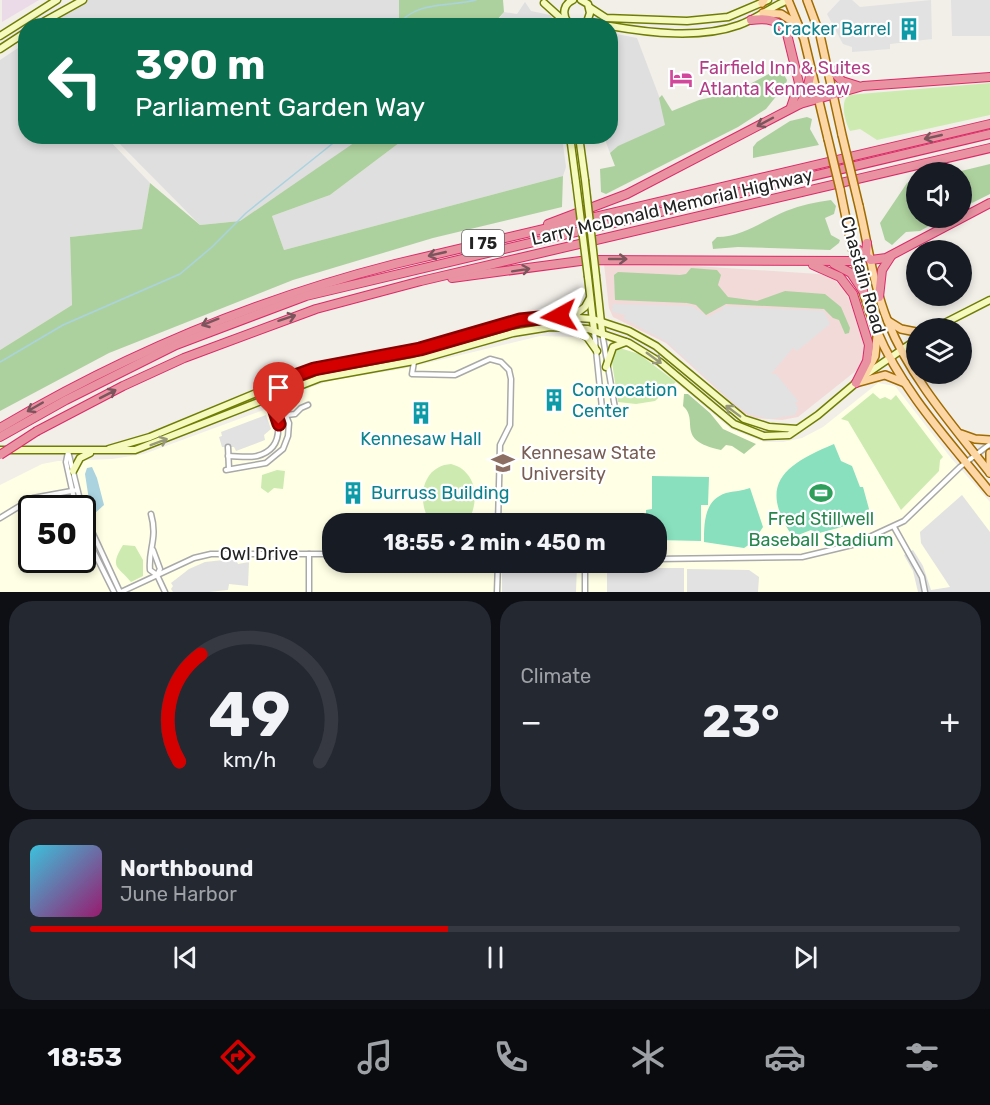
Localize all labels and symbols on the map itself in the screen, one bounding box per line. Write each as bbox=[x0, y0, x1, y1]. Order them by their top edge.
building icon: Cracker Barrel bbox=[896, 16, 922, 42]
place label: Cracker Barrel bbox=[773, 18, 891, 40]
place label: Fairfield Inn & Suites Atlanta Kennesaw bbox=[699, 57, 870, 100]
hotel icon: Fairfield Inn & Suites Atlanta Kennesaw bbox=[668, 65, 694, 91]
one-way arrow bbox=[757, 116, 774, 128]
one-way arrow bbox=[924, 132, 943, 144]
street label: Larry McDonald Memorial Highway bbox=[529, 164, 815, 250]
street label: Chastain Road bbox=[836, 214, 890, 336]
road number: I 75 bbox=[462, 230, 504, 256]
one-way arrow bbox=[427, 249, 447, 260]
one-way arrow bbox=[608, 253, 628, 265]
one-way arrow bbox=[510, 264, 530, 275]
position arrow bbox=[527, 284, 591, 348]
one-way arrow bbox=[277, 312, 296, 323]
one-way arrow bbox=[201, 317, 220, 328]
one-way arrow bbox=[646, 352, 662, 364]
pin bbox=[253, 362, 304, 424]
place label: Convocation Center bbox=[572, 379, 677, 422]
building icon: Convocation Center bbox=[541, 387, 567, 413]
one-way arrow bbox=[98, 388, 116, 399]
building icon: Kennesaw Hall bbox=[408, 400, 434, 426]
one-way arrow bbox=[27, 402, 44, 414]
one-way arrow bbox=[726, 404, 742, 417]
place label: Kennesaw Hall bbox=[360, 428, 482, 450]
one-way arrow bbox=[149, 436, 168, 447]
place label: Kennesaw State University bbox=[521, 442, 656, 485]
school or university icon: Kennesaw State University bbox=[490, 450, 516, 476]
building icon: Burruss Building bbox=[340, 480, 366, 506]
sports icon: Fred Stillwell Baseball Stadium bbox=[808, 480, 834, 506]
place label: Burruss Building bbox=[371, 482, 509, 504]
speed limit sign: 50 bbox=[18, 495, 96, 573]
place label: Fred Stillwell Baseball Stadium bbox=[748, 508, 894, 551]
street label: Owl Drive bbox=[220, 543, 298, 565]

